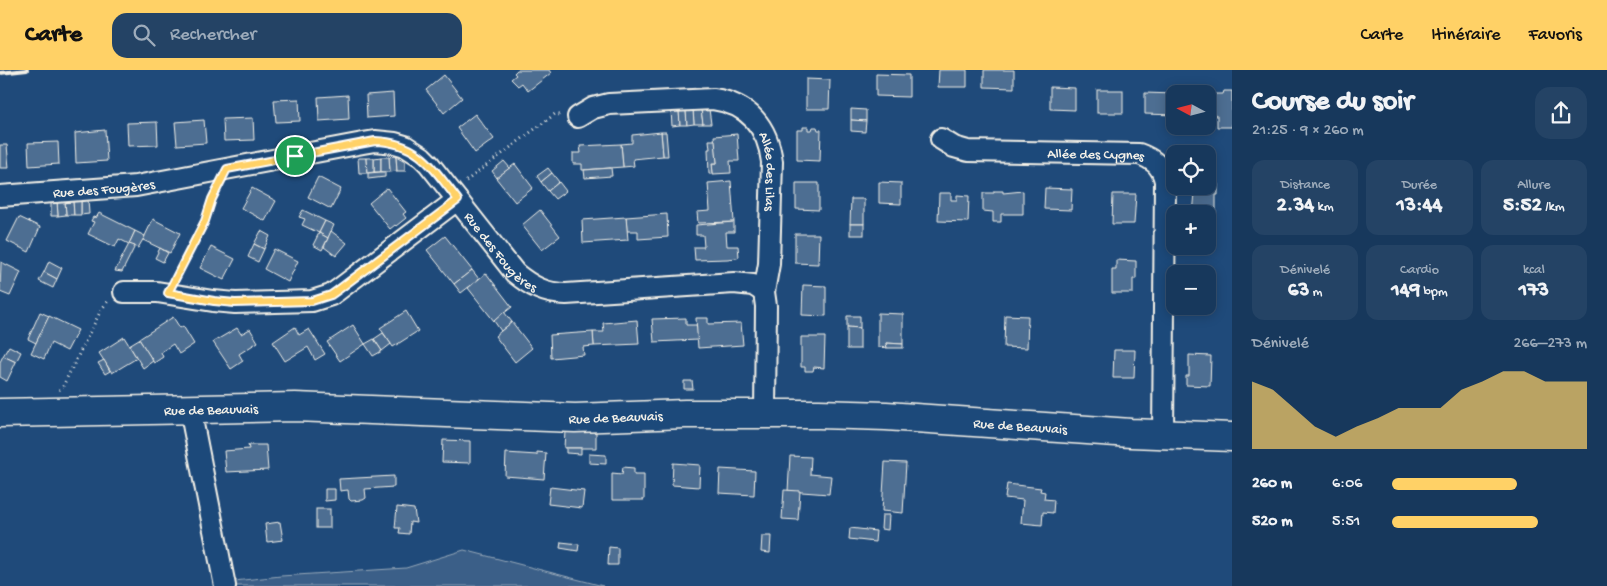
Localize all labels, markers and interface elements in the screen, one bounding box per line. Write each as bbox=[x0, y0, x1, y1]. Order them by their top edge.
search box bbox=[112, 13, 462, 58]
text: Carte bbox=[25, 21, 82, 50]
icon: search bbox=[130, 21, 158, 49]
text: Rechercher bbox=[170, 24, 256, 47]
text: Carte bbox=[1360, 25, 1403, 46]
text: Itinéraire bbox=[1431, 25, 1501, 46]
text: Favoris bbox=[1529, 25, 1582, 46]
north arrow bbox=[1166, 85, 1216, 135]
map controls bbox=[1166, 85, 1216, 315]
text: Course du soir bbox=[1252, 86, 1413, 119]
button: share bbox=[1535, 87, 1587, 139]
text: 21:25 · 9 × 260 m bbox=[1252, 122, 1364, 141]
street label: Allée des Lilas bbox=[753, 130, 778, 212]
pin bbox=[274, 135, 316, 177]
icon: arrive bbox=[281, 142, 309, 170]
button: locate bbox=[1166, 145, 1216, 195]
street label: Allée des Cygnes bbox=[1047, 146, 1148, 167]
street label: Rue des Fougères bbox=[52, 176, 157, 203]
text: Distance bbox=[1280, 177, 1330, 194]
text: Durée bbox=[1402, 177, 1437, 194]
text: Allure bbox=[1517, 177, 1550, 194]
text: 2.34 bbox=[1277, 194, 1314, 219]
text: 13:44 bbox=[1397, 194, 1442, 219]
text: 5:52 bbox=[1503, 194, 1542, 219]
text: km bbox=[1314, 199, 1334, 216]
text: /km bbox=[1542, 199, 1565, 216]
button: + bbox=[1166, 205, 1216, 255]
street label: Rue des Fougères bbox=[459, 210, 540, 298]
text: Dénivelé bbox=[1280, 262, 1330, 279]
text: Cardio bbox=[1400, 262, 1439, 279]
text: kcal bbox=[1523, 262, 1545, 279]
button: − bbox=[1166, 265, 1216, 315]
text: 63 bbox=[1288, 279, 1309, 304]
text: 149 bbox=[1391, 279, 1420, 304]
text: 173 bbox=[1519, 279, 1549, 304]
text: m bbox=[1309, 284, 1323, 301]
text: bpm bbox=[1420, 284, 1448, 301]
text: Dénivelé bbox=[1252, 335, 1309, 354]
text: 266–273 m bbox=[1514, 335, 1587, 354]
street label: Rue de Beauvais bbox=[164, 402, 259, 421]
street label: Rue de Beauvais bbox=[568, 409, 664, 429]
street label: Rue de Beauvais bbox=[973, 416, 1069, 440]
text: 260 m bbox=[1252, 475, 1292, 494]
text: 6:06 bbox=[1332, 475, 1362, 494]
text: 520 m bbox=[1252, 513, 1293, 532]
text: 5:51 bbox=[1332, 513, 1360, 532]

